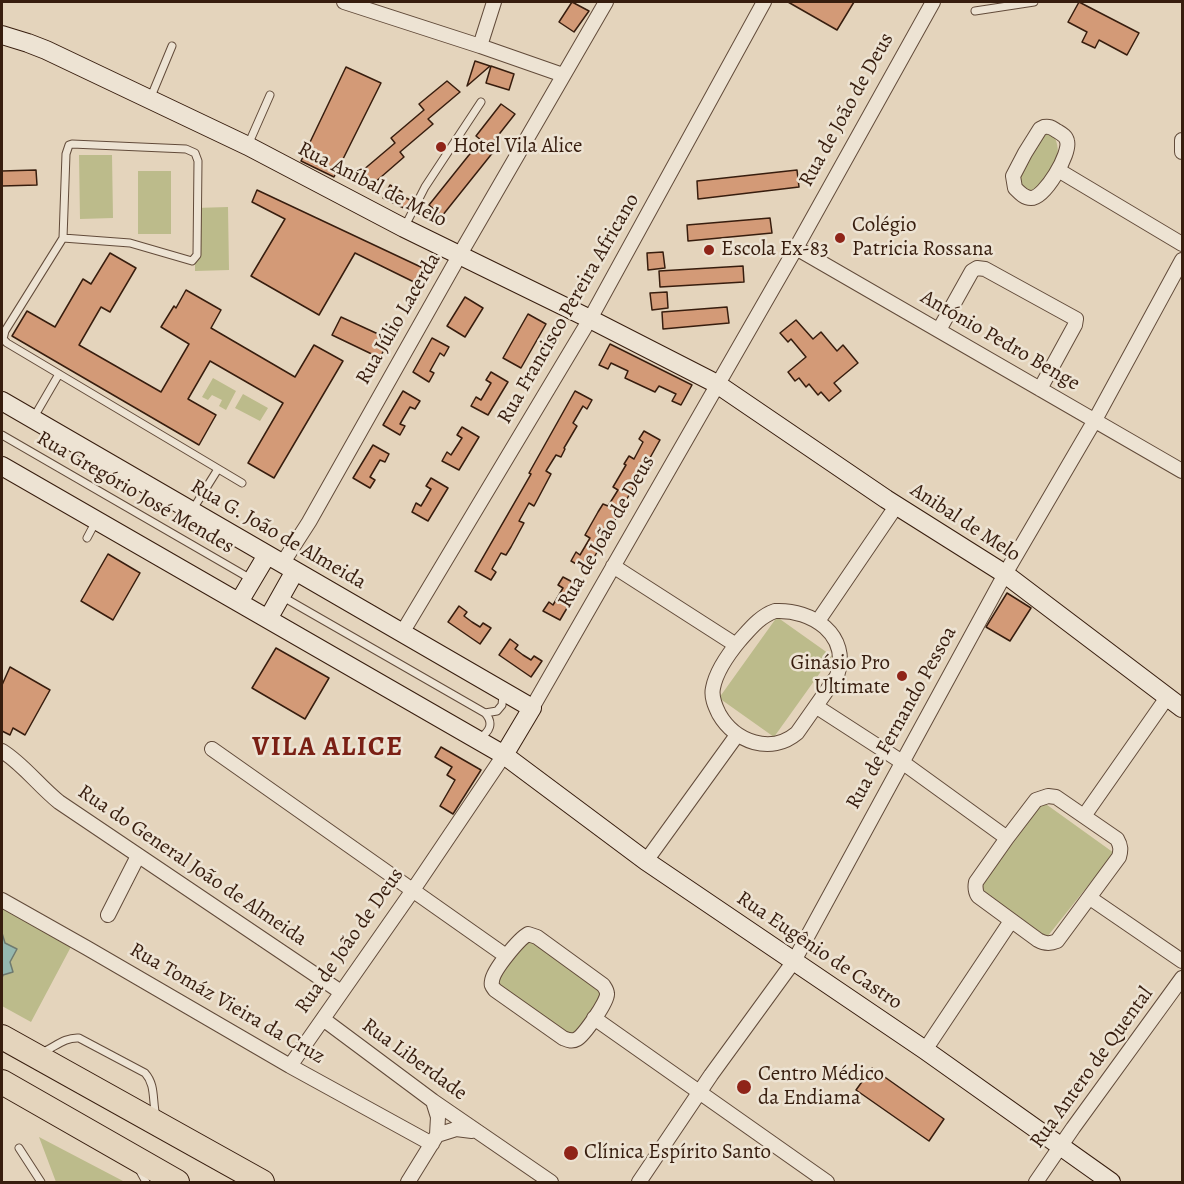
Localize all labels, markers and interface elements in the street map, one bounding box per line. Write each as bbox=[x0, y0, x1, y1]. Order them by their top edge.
street label: Rua de João de Deus bbox=[794, 29, 900, 191]
place label: Hotel Vila Alice bbox=[453, 134, 582, 160]
street label: Rua Aníbal de Melo bbox=[293, 137, 451, 233]
marker: Hotel Vila Alice bbox=[434, 140, 448, 154]
street label: Rua Francisco Pereira Africano bbox=[493, 189, 645, 429]
place label: Colégio Patricia Rossana bbox=[852, 213, 993, 263]
marker: Colégio Patricia Rossana bbox=[833, 231, 847, 245]
place label: Escola Ex-83 bbox=[721, 237, 829, 263]
marker: Escola Ex-83 bbox=[702, 243, 716, 257]
street label: Rua Júlio Lacerda bbox=[351, 249, 447, 389]
street label: António Pedro Benge bbox=[916, 285, 1084, 397]
street label: Rua Gregório José Mendes bbox=[32, 426, 238, 560]
street label: Rua de João de Deus bbox=[553, 451, 661, 613]
street label: Rua G. João de Almeida bbox=[186, 474, 370, 596]
street label: Anibal de Melo bbox=[905, 478, 1025, 568]
street label: Rua de Fernando Pessoa bbox=[841, 622, 963, 814]
place label: Ginásio Pro Ultimate bbox=[791, 651, 890, 701]
marker: Ginásio Pro Ultimate bbox=[895, 669, 909, 683]
district label: VILA ALICE bbox=[252, 732, 404, 764]
street label: Rua do General João de Almeida bbox=[73, 780, 311, 952]
street label: Rua de João de Deus bbox=[290, 863, 410, 1019]
street label: Rua Eugênio de Castro bbox=[731, 886, 907, 1016]
street label: Rua Tomáz Vieira da Cruz bbox=[125, 938, 329, 1070]
street label: Rua Antero de Quental bbox=[1025, 982, 1159, 1154]
street label: Rua Liberdade bbox=[357, 1013, 471, 1107]
place label: Centro Médico da Endiama bbox=[758, 1062, 884, 1112]
marker: Centro Médico da Endiama bbox=[735, 1078, 753, 1096]
place label: Clínica Espírito Santo bbox=[584, 1140, 771, 1166]
marker: Clínica Espírito Santo bbox=[562, 1144, 580, 1162]

